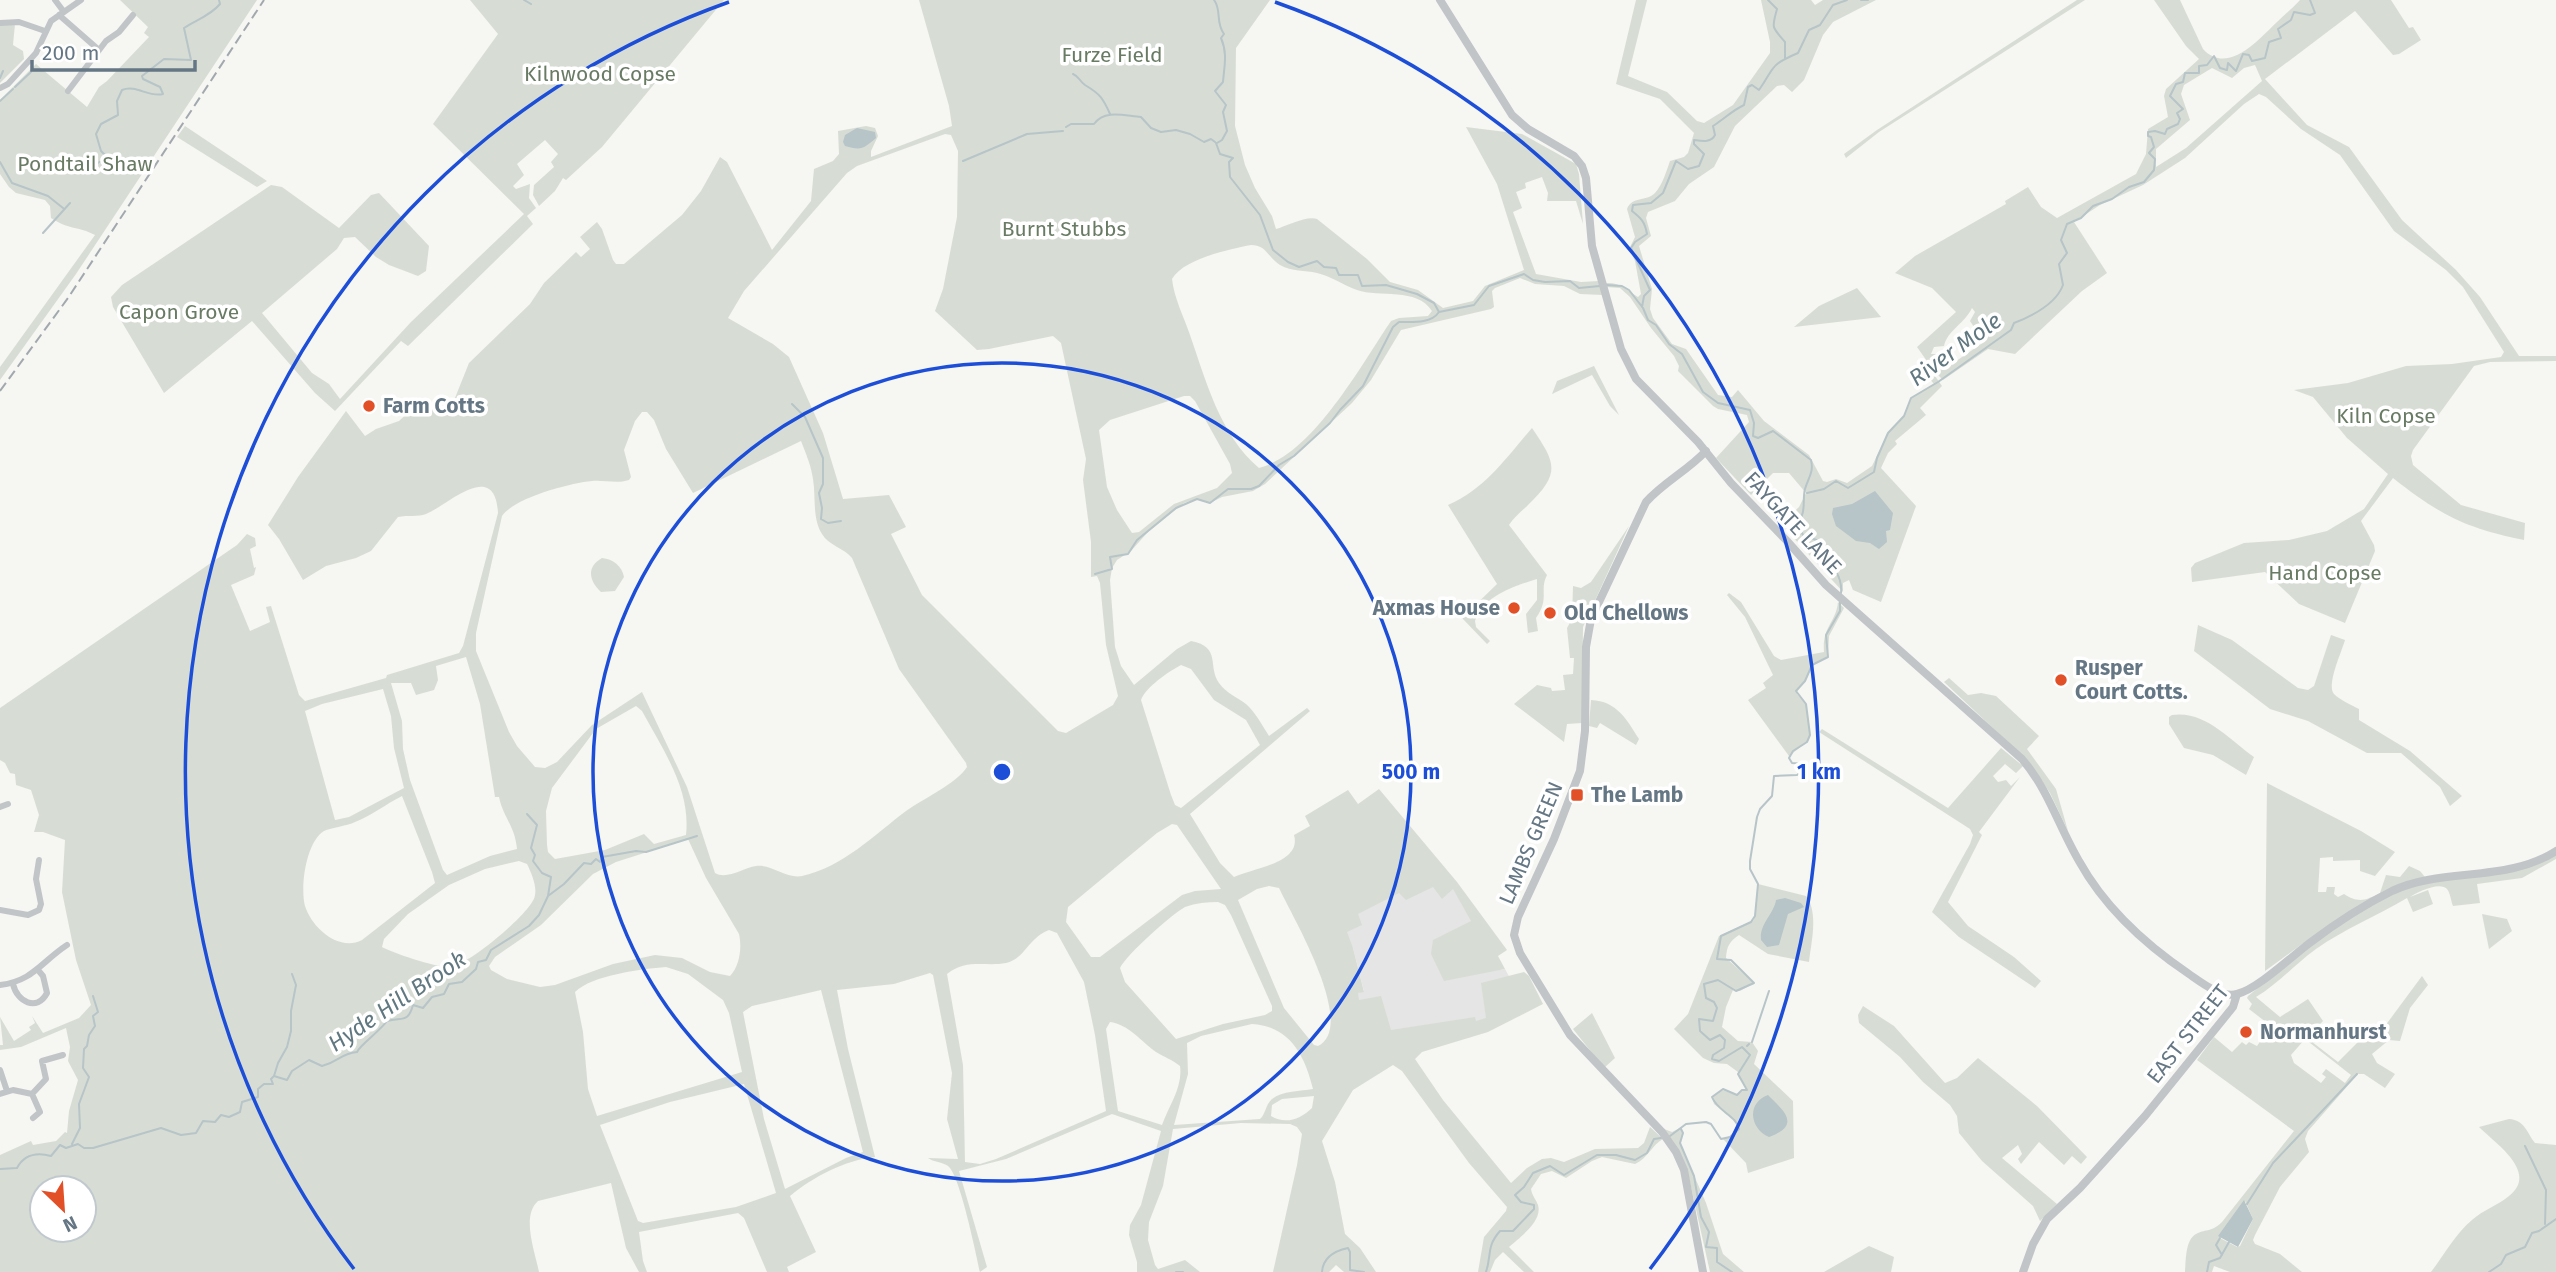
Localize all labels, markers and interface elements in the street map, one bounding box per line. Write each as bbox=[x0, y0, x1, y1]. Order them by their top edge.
scale bar bbox=[32, 28, 194, 72]
text: 200 m bbox=[42, 40, 99, 66]
park label: Furze Field bbox=[1061, 42, 1163, 68]
park label: Kilnwood Copse bbox=[524, 61, 676, 87]
park label: Pondtail Shaw bbox=[17, 151, 153, 177]
park label: Burnt Stubbs bbox=[1002, 216, 1126, 242]
park label: Capon Grove bbox=[119, 299, 239, 325]
water label: River Mole bbox=[1903, 306, 2007, 392]
place label: Farm Cotts bbox=[383, 393, 485, 419]
marker: Farm Cotts bbox=[361, 398, 377, 414]
park label: Kiln Copse bbox=[2336, 403, 2436, 429]
street label: FAYGATE LANE bbox=[1739, 466, 1847, 580]
park label: Hand Copse bbox=[2268, 560, 2382, 586]
place label: Axmas House bbox=[1372, 595, 1500, 621]
marker: Axmas House bbox=[1506, 600, 1522, 616]
place label: Old Chellows bbox=[1564, 600, 1688, 626]
marker: Old Chellows bbox=[1542, 605, 1558, 621]
place label: Rusper Court Cotts. bbox=[2075, 655, 2188, 705]
marker: Rusper Court Cotts. bbox=[2053, 672, 2069, 688]
text: 500 m bbox=[1382, 759, 1440, 785]
text: 1 km bbox=[1797, 759, 1841, 785]
centre of rings bbox=[990, 760, 1014, 784]
street label: LAMBS GREEN bbox=[1493, 778, 1569, 908]
place label: The Lamb bbox=[1591, 782, 1683, 808]
marker: The Lamb bbox=[1569, 787, 1585, 803]
water label: Hyde Hill Brook bbox=[323, 945, 471, 1057]
street label: EAST STREET bbox=[2141, 979, 2235, 1089]
place label: Normanhurst bbox=[2260, 1019, 2387, 1045]
marker: Normanhurst bbox=[2238, 1024, 2254, 1040]
north arrow bbox=[28, 1174, 98, 1244]
text: N bbox=[59, 1211, 81, 1237]

